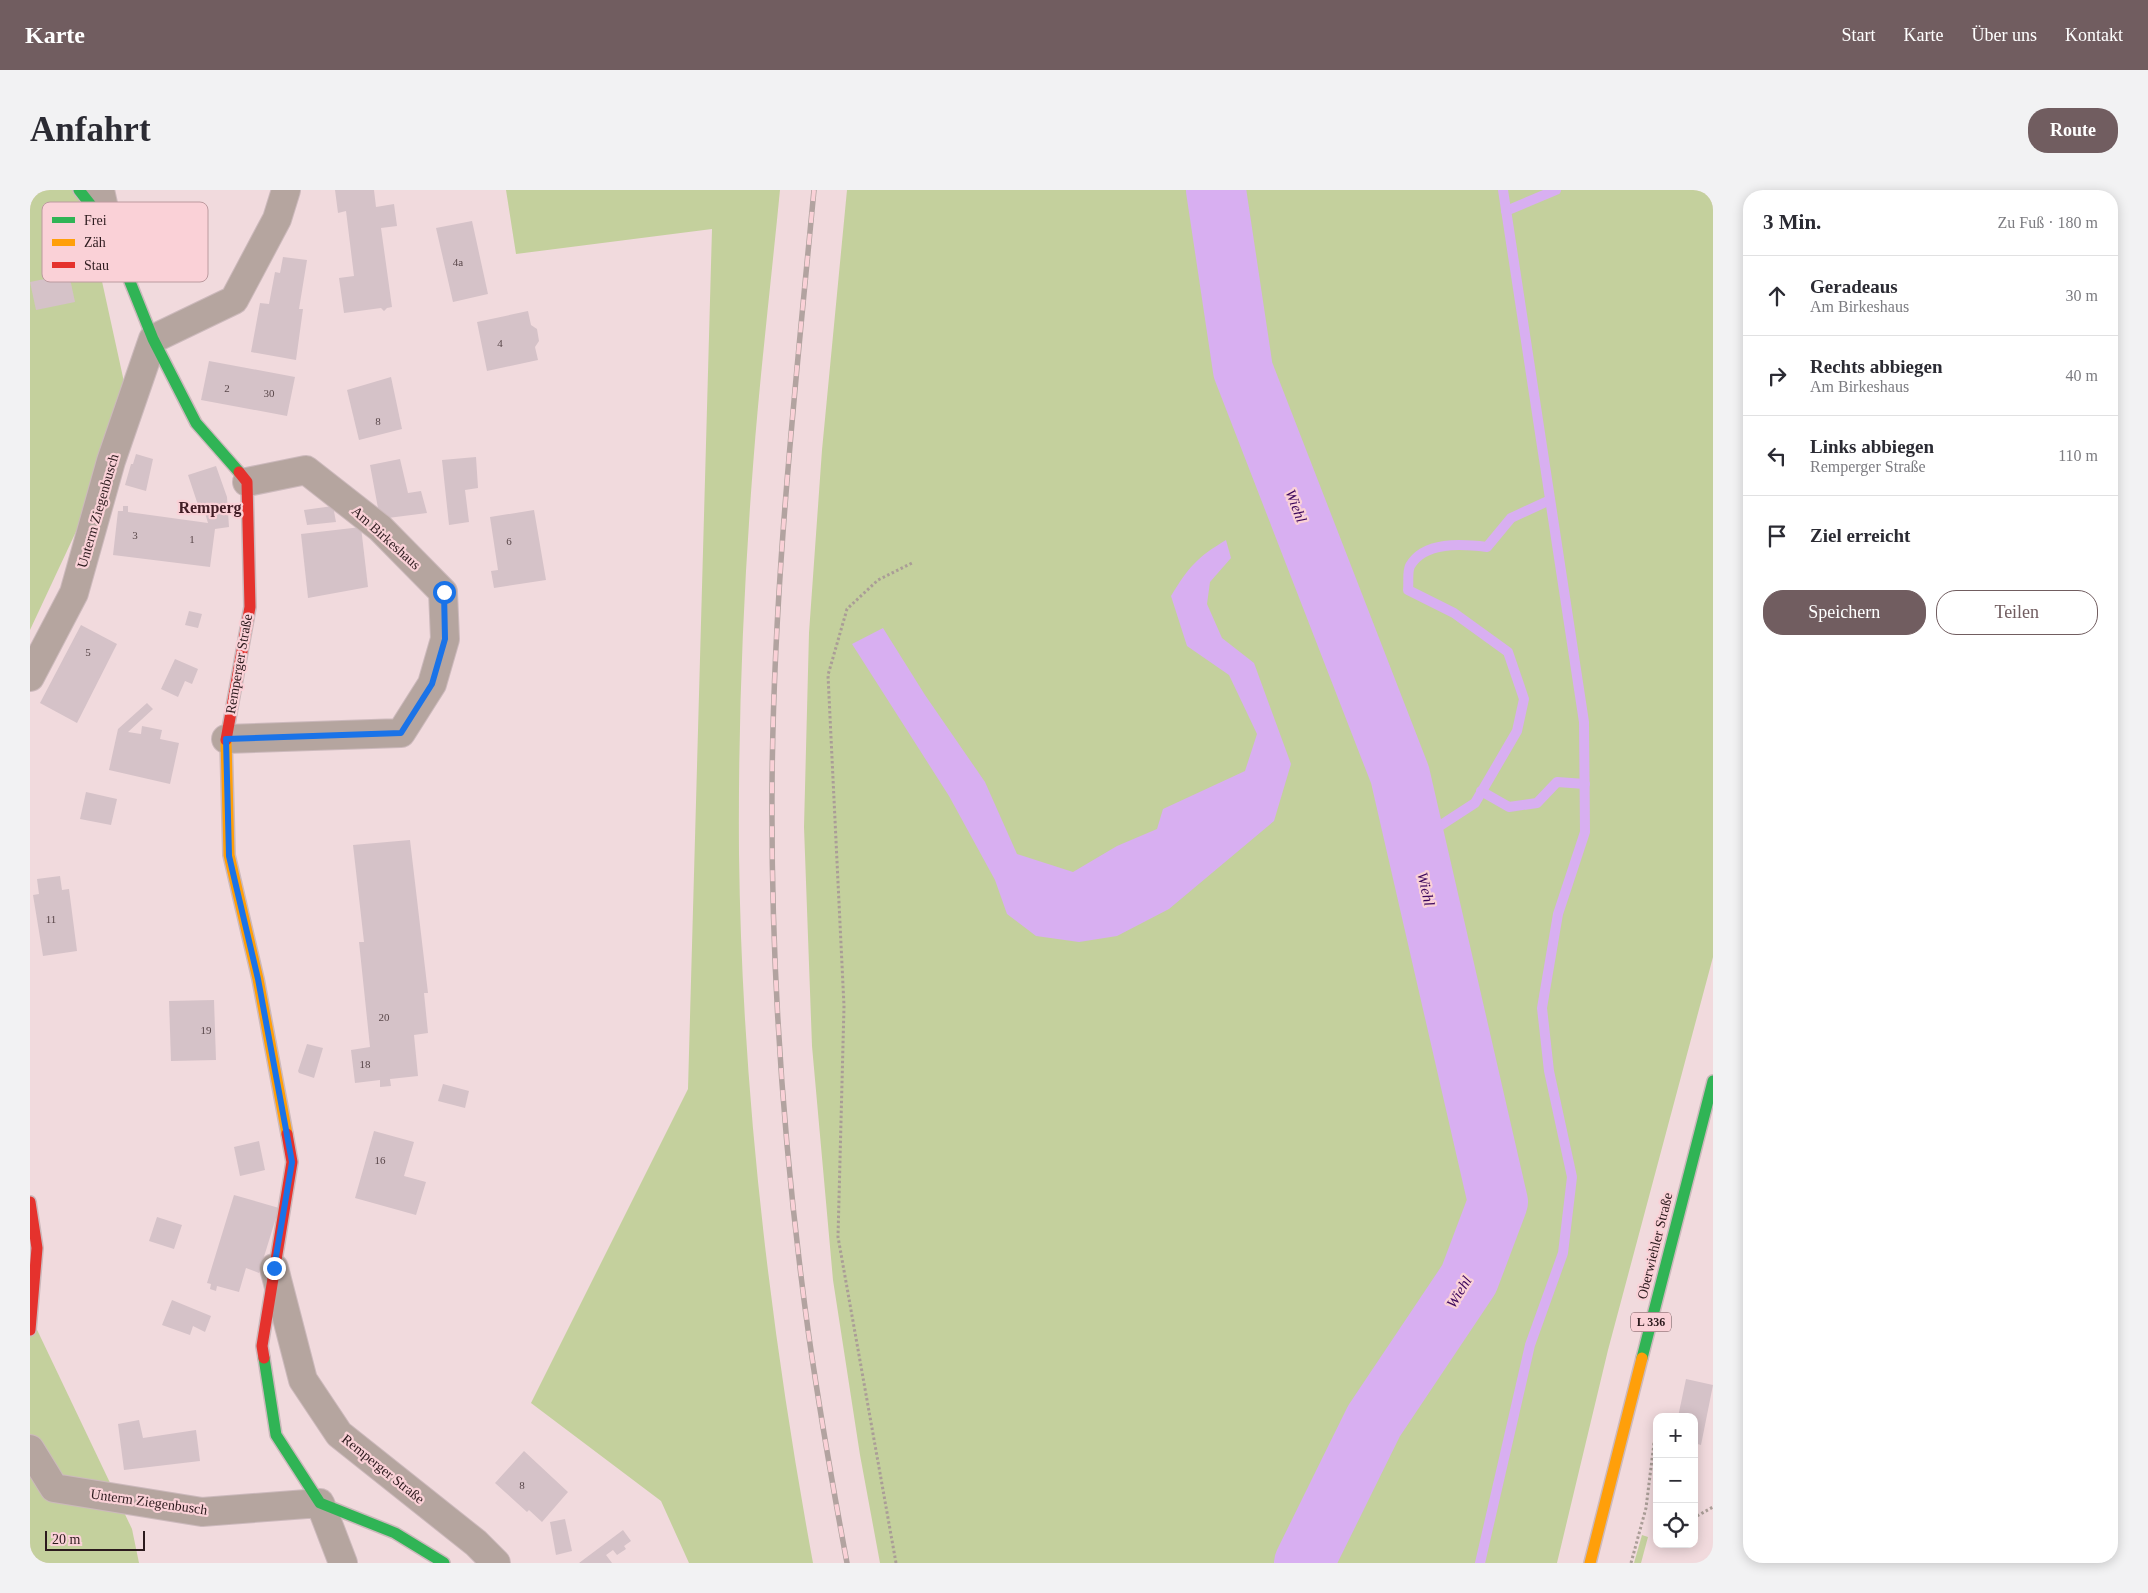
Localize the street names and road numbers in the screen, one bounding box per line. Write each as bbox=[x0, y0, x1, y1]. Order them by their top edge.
street label: Unterm Ziegenbusch bbox=[75, 452, 121, 570]
street label: Am Birkeshaus bbox=[349, 503, 423, 573]
street label: Remperger Straße bbox=[223, 613, 255, 715]
street label: Oberwiehler Straße bbox=[1635, 1191, 1675, 1301]
road number: L 336 bbox=[1631, 1312, 1671, 1332]
street label: Remperger Straße bbox=[339, 1431, 427, 1507]
street label: Unterm Ziegenbusch bbox=[90, 1486, 208, 1518]

